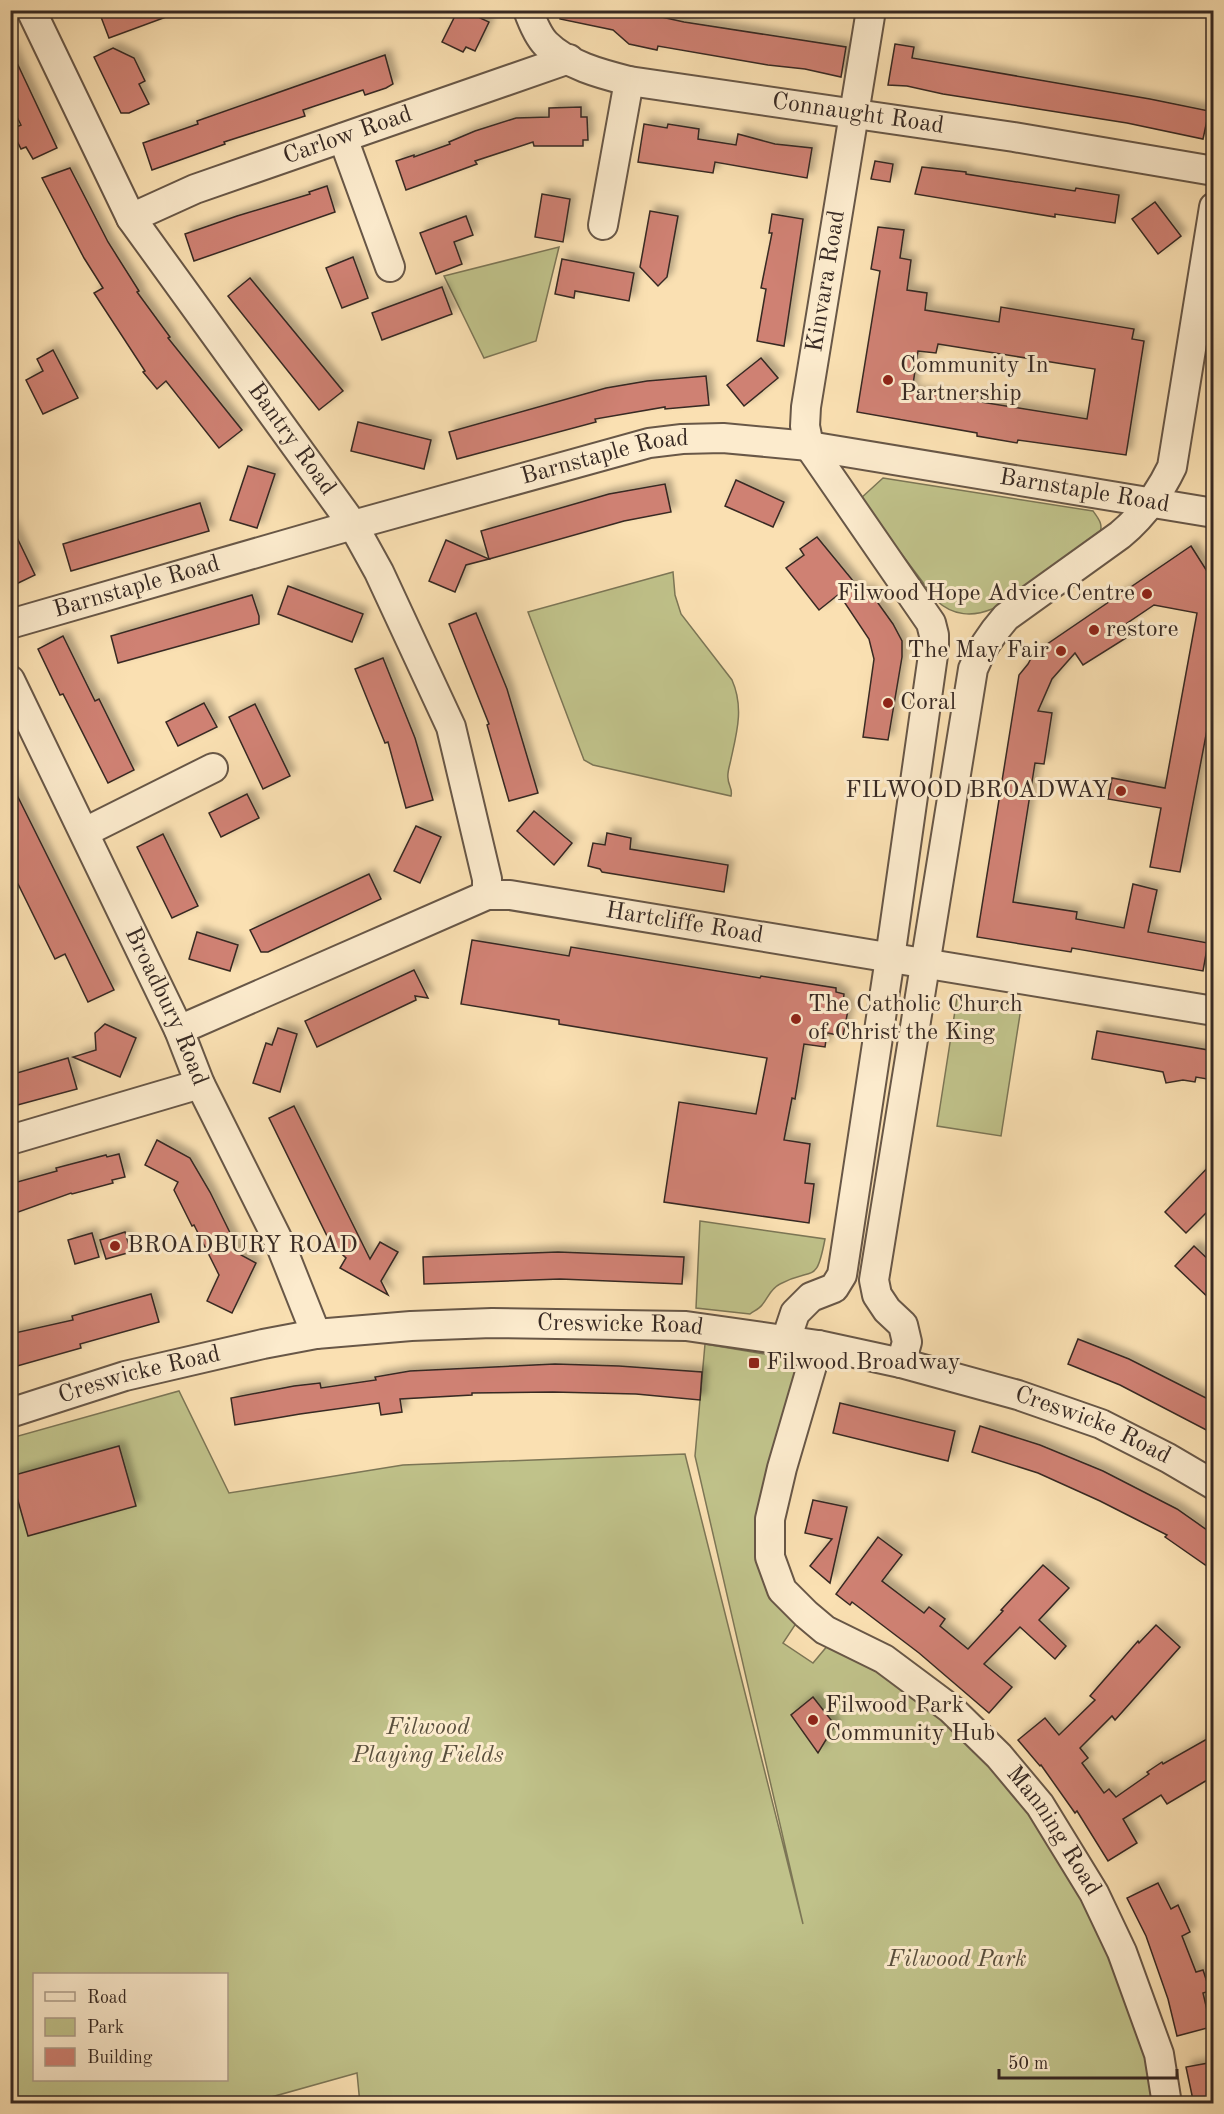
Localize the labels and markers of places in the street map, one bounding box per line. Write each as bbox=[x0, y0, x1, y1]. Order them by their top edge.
place label: Community In Partnership bbox=[900, 354, 1049, 406]
marker: Community In Partnership bbox=[881, 373, 895, 387]
place label: Filwood Hope Advice Centre bbox=[837, 582, 1135, 606]
marker: Filwood Hope Advice Centre bbox=[1140, 587, 1154, 601]
place label: restore bbox=[1106, 618, 1178, 642]
marker: restore bbox=[1087, 623, 1101, 637]
place label: The May Fair bbox=[907, 639, 1049, 663]
marker: The May Fair bbox=[1054, 644, 1068, 658]
place label: Coral bbox=[900, 691, 956, 715]
marker: Coral bbox=[881, 696, 895, 710]
place label: FILWOOD BROADWAY bbox=[845, 779, 1109, 803]
marker: FILWOOD BROADWAY bbox=[1114, 784, 1128, 798]
place label: The Catholic Church of Christ the King bbox=[808, 993, 1023, 1045]
marker: The Catholic Church of Christ the King bbox=[789, 1012, 803, 1026]
place label: BROADBURY ROAD bbox=[127, 1234, 358, 1258]
marker: BROADBURY ROAD bbox=[108, 1239, 122, 1253]
place label: Filwood Broadway bbox=[766, 1351, 961, 1375]
marker: Filwood Broadway bbox=[747, 1356, 761, 1370]
place label: Filwood Park Community Hub bbox=[825, 1694, 995, 1746]
marker: Filwood Park Community Hub bbox=[806, 1713, 820, 1727]

